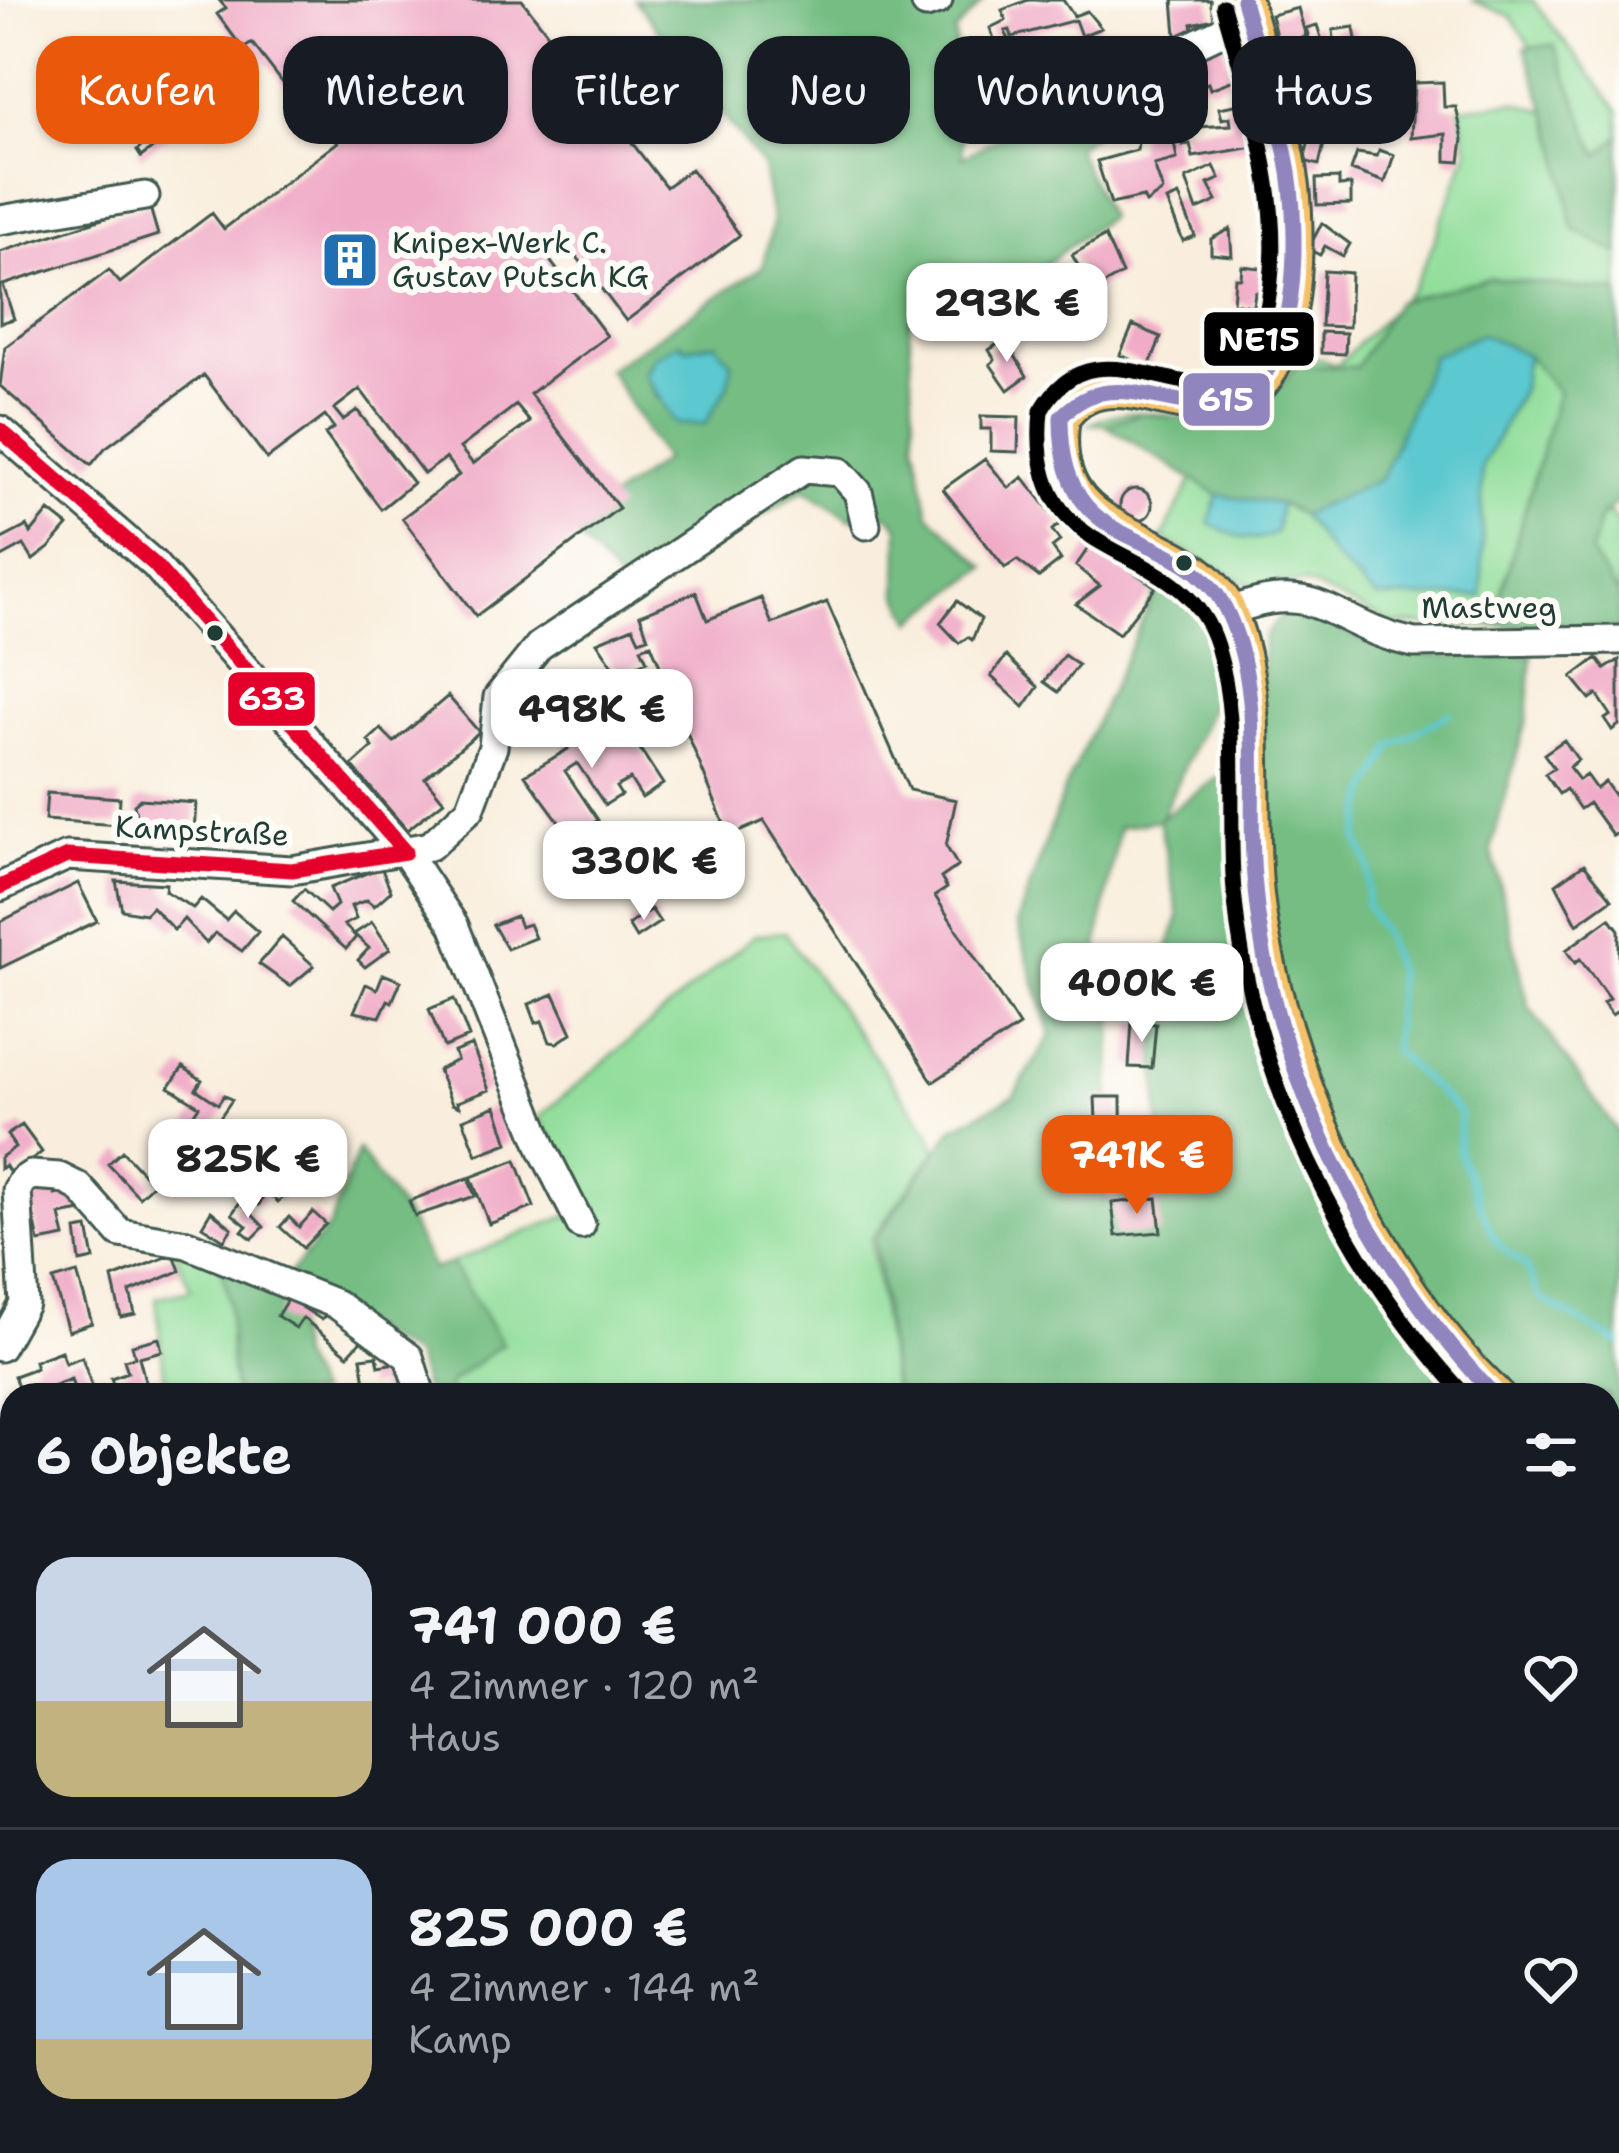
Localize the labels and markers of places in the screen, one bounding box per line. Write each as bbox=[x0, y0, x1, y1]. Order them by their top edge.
place label: Knipex-Werk C. Gustav Putsch KG bbox=[392, 222, 649, 297]
building icon: Knipex-Werk C. Gustav Putsch KG bbox=[319, 229, 381, 291]
pin: 293K € bbox=[909, 263, 1105, 365]
unlabelled marker bbox=[1173, 552, 1195, 574]
unlabelled marker bbox=[204, 622, 226, 644]
pin: 498K € bbox=[494, 669, 690, 771]
pin: 330K € bbox=[546, 821, 742, 923]
pin: 400K € bbox=[1044, 943, 1240, 1045]
pin: 741K € bbox=[1039, 1115, 1235, 1217]
pin: 825K € bbox=[150, 1119, 346, 1221]

